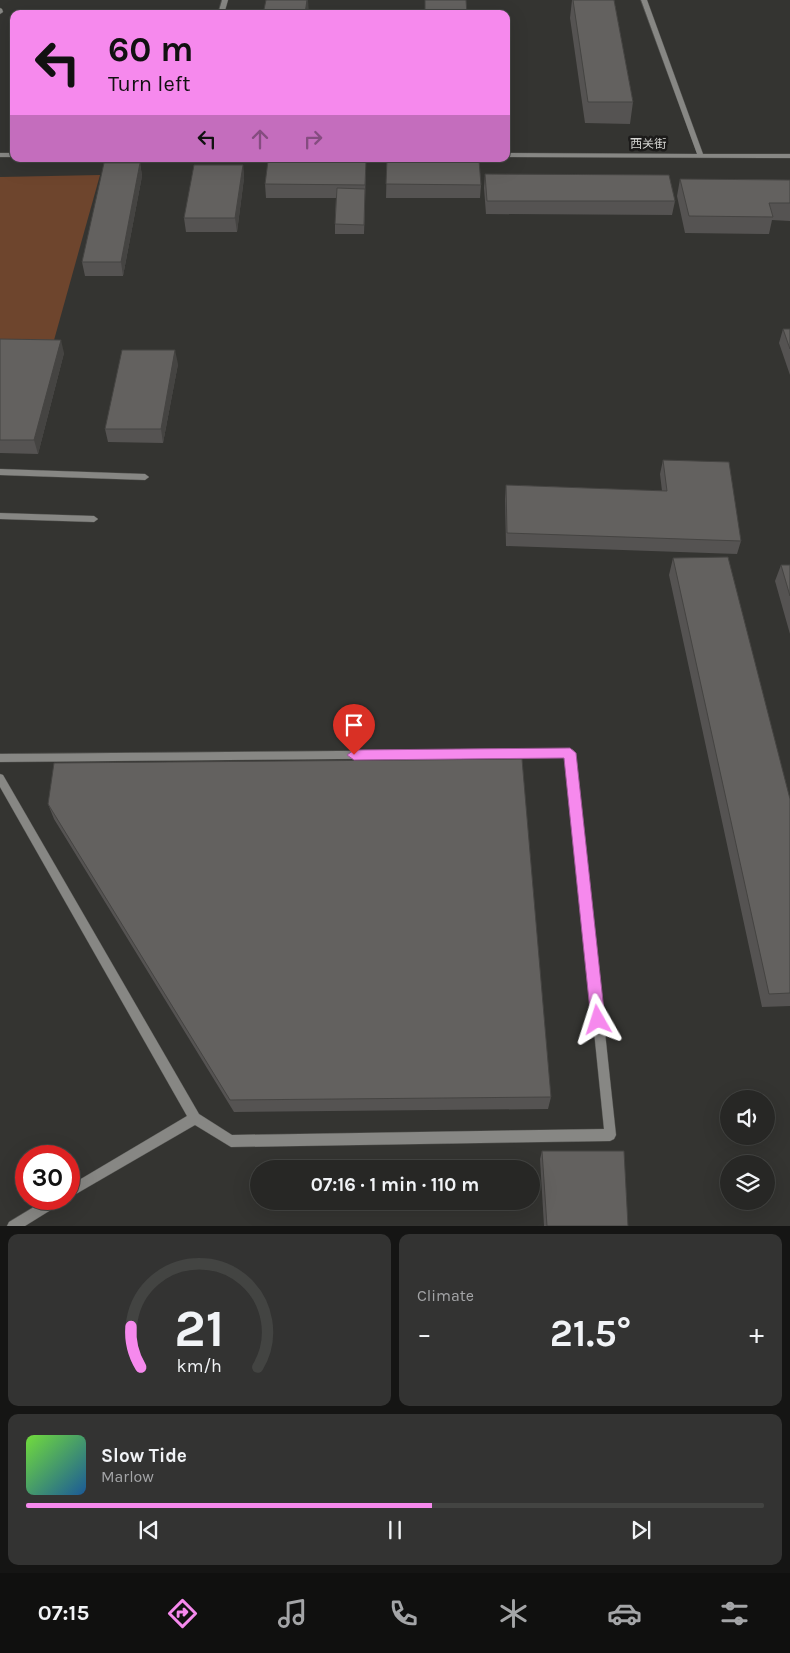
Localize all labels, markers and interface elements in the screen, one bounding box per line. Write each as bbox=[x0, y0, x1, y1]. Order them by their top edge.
text: 60 m bbox=[108, 29, 193, 70]
icon: left bbox=[25, 30, 90, 95]
text: Turn left bbox=[108, 71, 191, 97]
icon: left bbox=[193, 125, 221, 153]
icon: ahead bbox=[246, 125, 274, 153]
icon: right bbox=[299, 125, 327, 153]
street label: 西关街 bbox=[630, 137, 666, 151]
pin bbox=[333, 704, 375, 755]
icon: arrive bbox=[340, 711, 368, 739]
position arrow bbox=[571, 993, 623, 1045]
map controls bbox=[720, 1090, 775, 1210]
button: sound bbox=[720, 1090, 775, 1145]
speed limit sign: 30 bbox=[15, 1145, 80, 1210]
button: layers bbox=[720, 1155, 775, 1210]
text: 07:16 · 1 min · 110 m bbox=[311, 1174, 479, 1196]
text: Climate bbox=[417, 1286, 474, 1305]
text: 21 bbox=[175, 1298, 225, 1359]
text: 21.5° bbox=[550, 1311, 631, 1356]
text: − bbox=[417, 1317, 432, 1350]
text: + bbox=[749, 1317, 764, 1350]
text: km/h bbox=[177, 1356, 222, 1377]
text: Slow Tide bbox=[101, 1445, 187, 1467]
text: Marlow bbox=[101, 1467, 154, 1486]
icon: previous bbox=[135, 1516, 163, 1544]
icon: pause bbox=[381, 1516, 409, 1544]
icon: next bbox=[627, 1516, 655, 1544]
icon: directions bbox=[165, 1596, 200, 1631]
icon: music bbox=[275, 1596, 310, 1631]
icon: phone bbox=[386, 1596, 421, 1631]
icon: climate bbox=[496, 1596, 531, 1631]
icon: car bbox=[607, 1596, 642, 1631]
icon: filters bbox=[717, 1596, 752, 1631]
text: 07:15 bbox=[38, 1600, 89, 1626]

